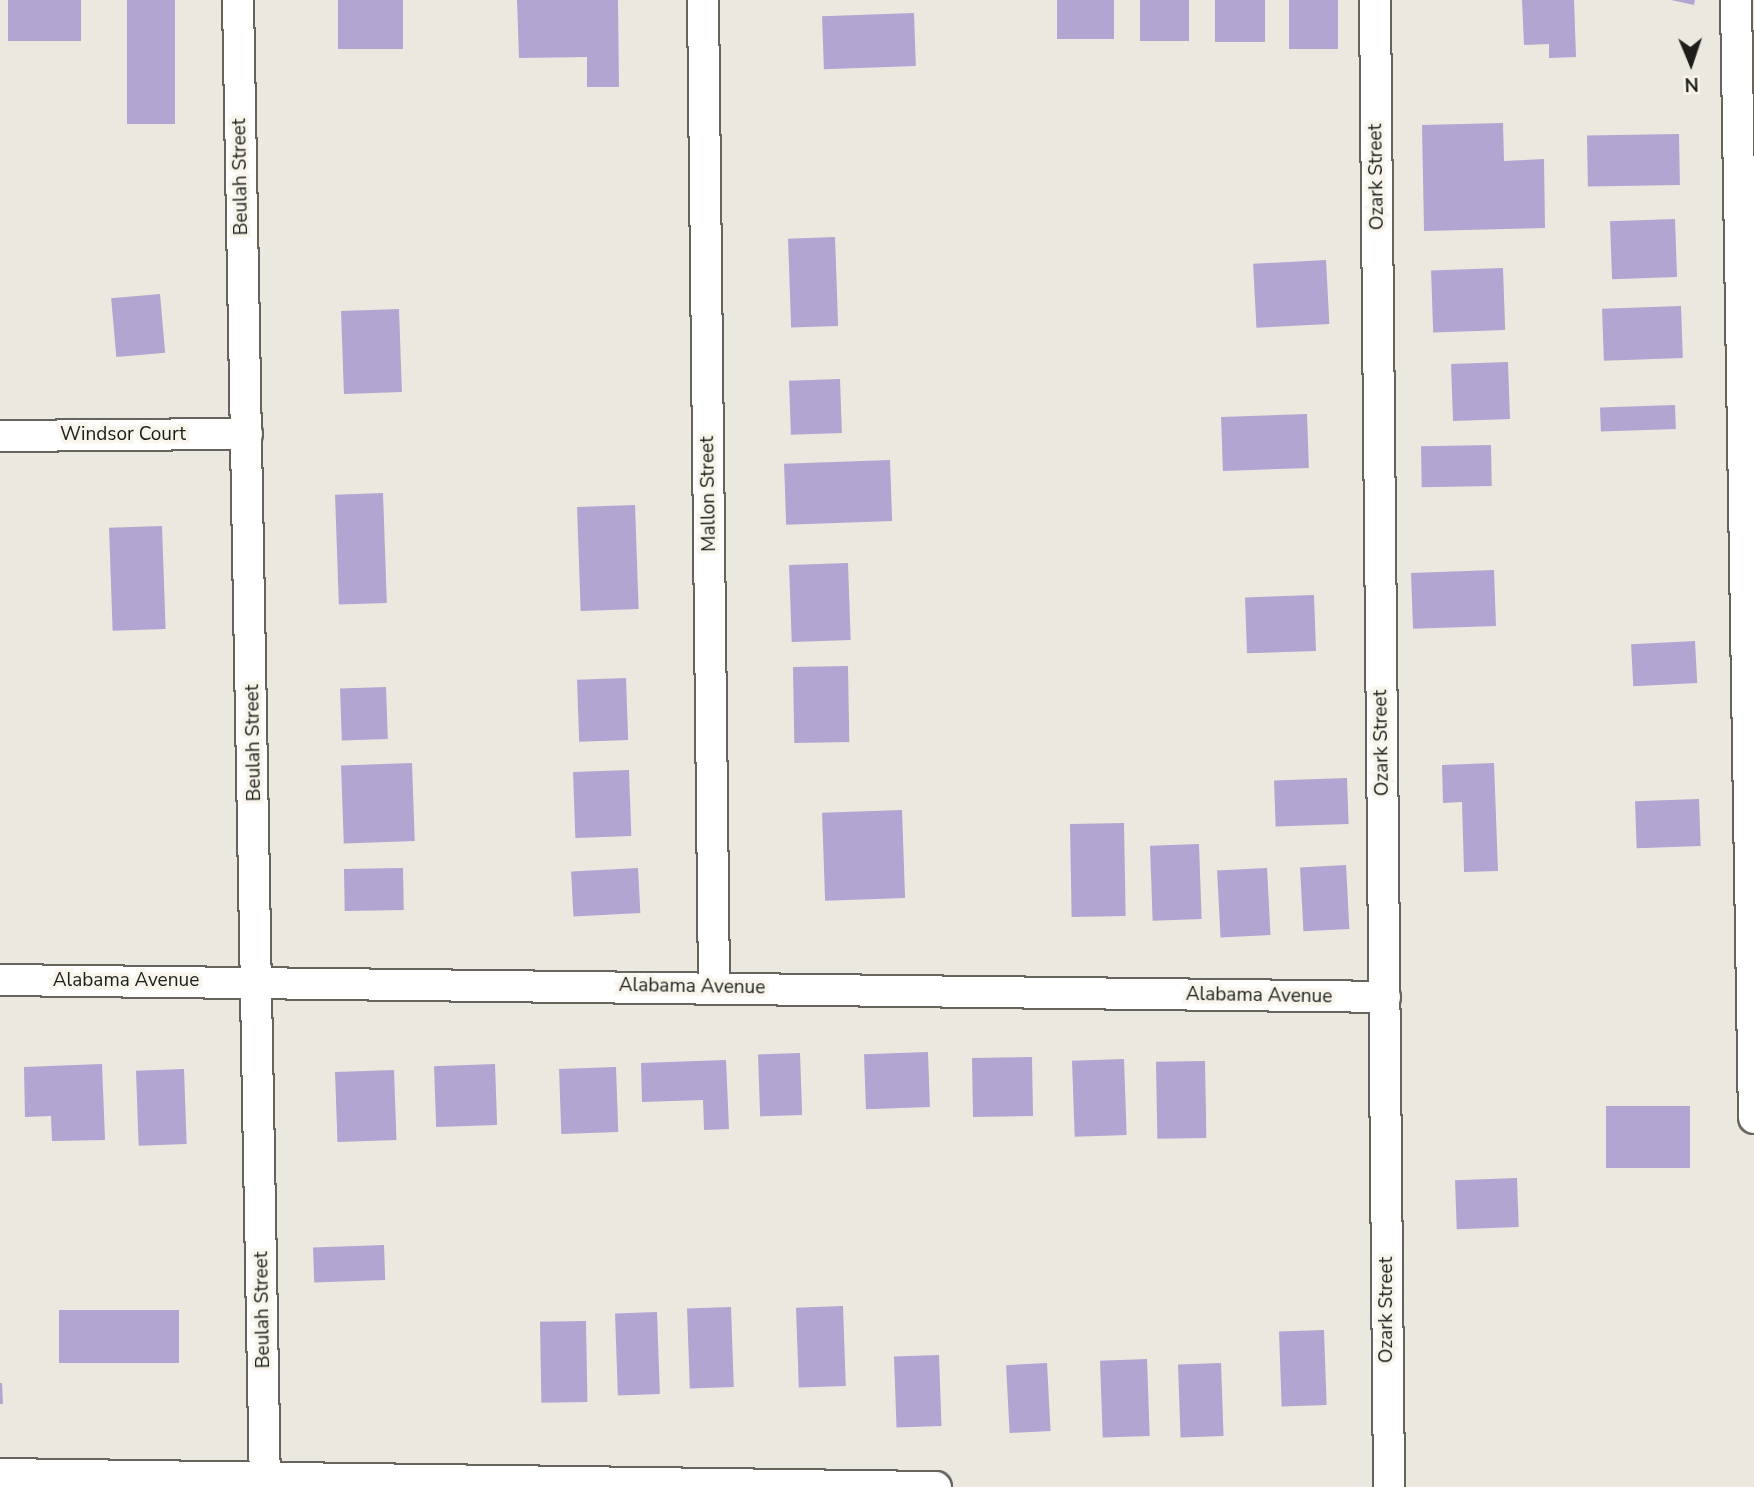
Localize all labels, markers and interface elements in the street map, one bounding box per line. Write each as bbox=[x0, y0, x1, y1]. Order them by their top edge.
north arrow bbox=[1656, 28, 1726, 98]
text: N bbox=[1684, 71, 1699, 97]
street label: Beulah Street bbox=[229, 118, 253, 236]
street label: Ozark Street bbox=[1365, 124, 1389, 230]
street label: Windsor Court bbox=[60, 424, 186, 446]
street label: Mallon Street bbox=[697, 436, 721, 552]
street label: Beulah Street bbox=[242, 684, 266, 802]
street label: Ozark Street bbox=[1370, 690, 1394, 796]
street label: Alabama Avenue bbox=[53, 970, 199, 992]
street label: Alabama Avenue bbox=[619, 974, 765, 1000]
street label: Alabama Avenue bbox=[1186, 983, 1332, 1009]
street label: Beulah Street bbox=[251, 1251, 275, 1369]
street label: Ozark Street bbox=[1376, 1257, 1398, 1363]

